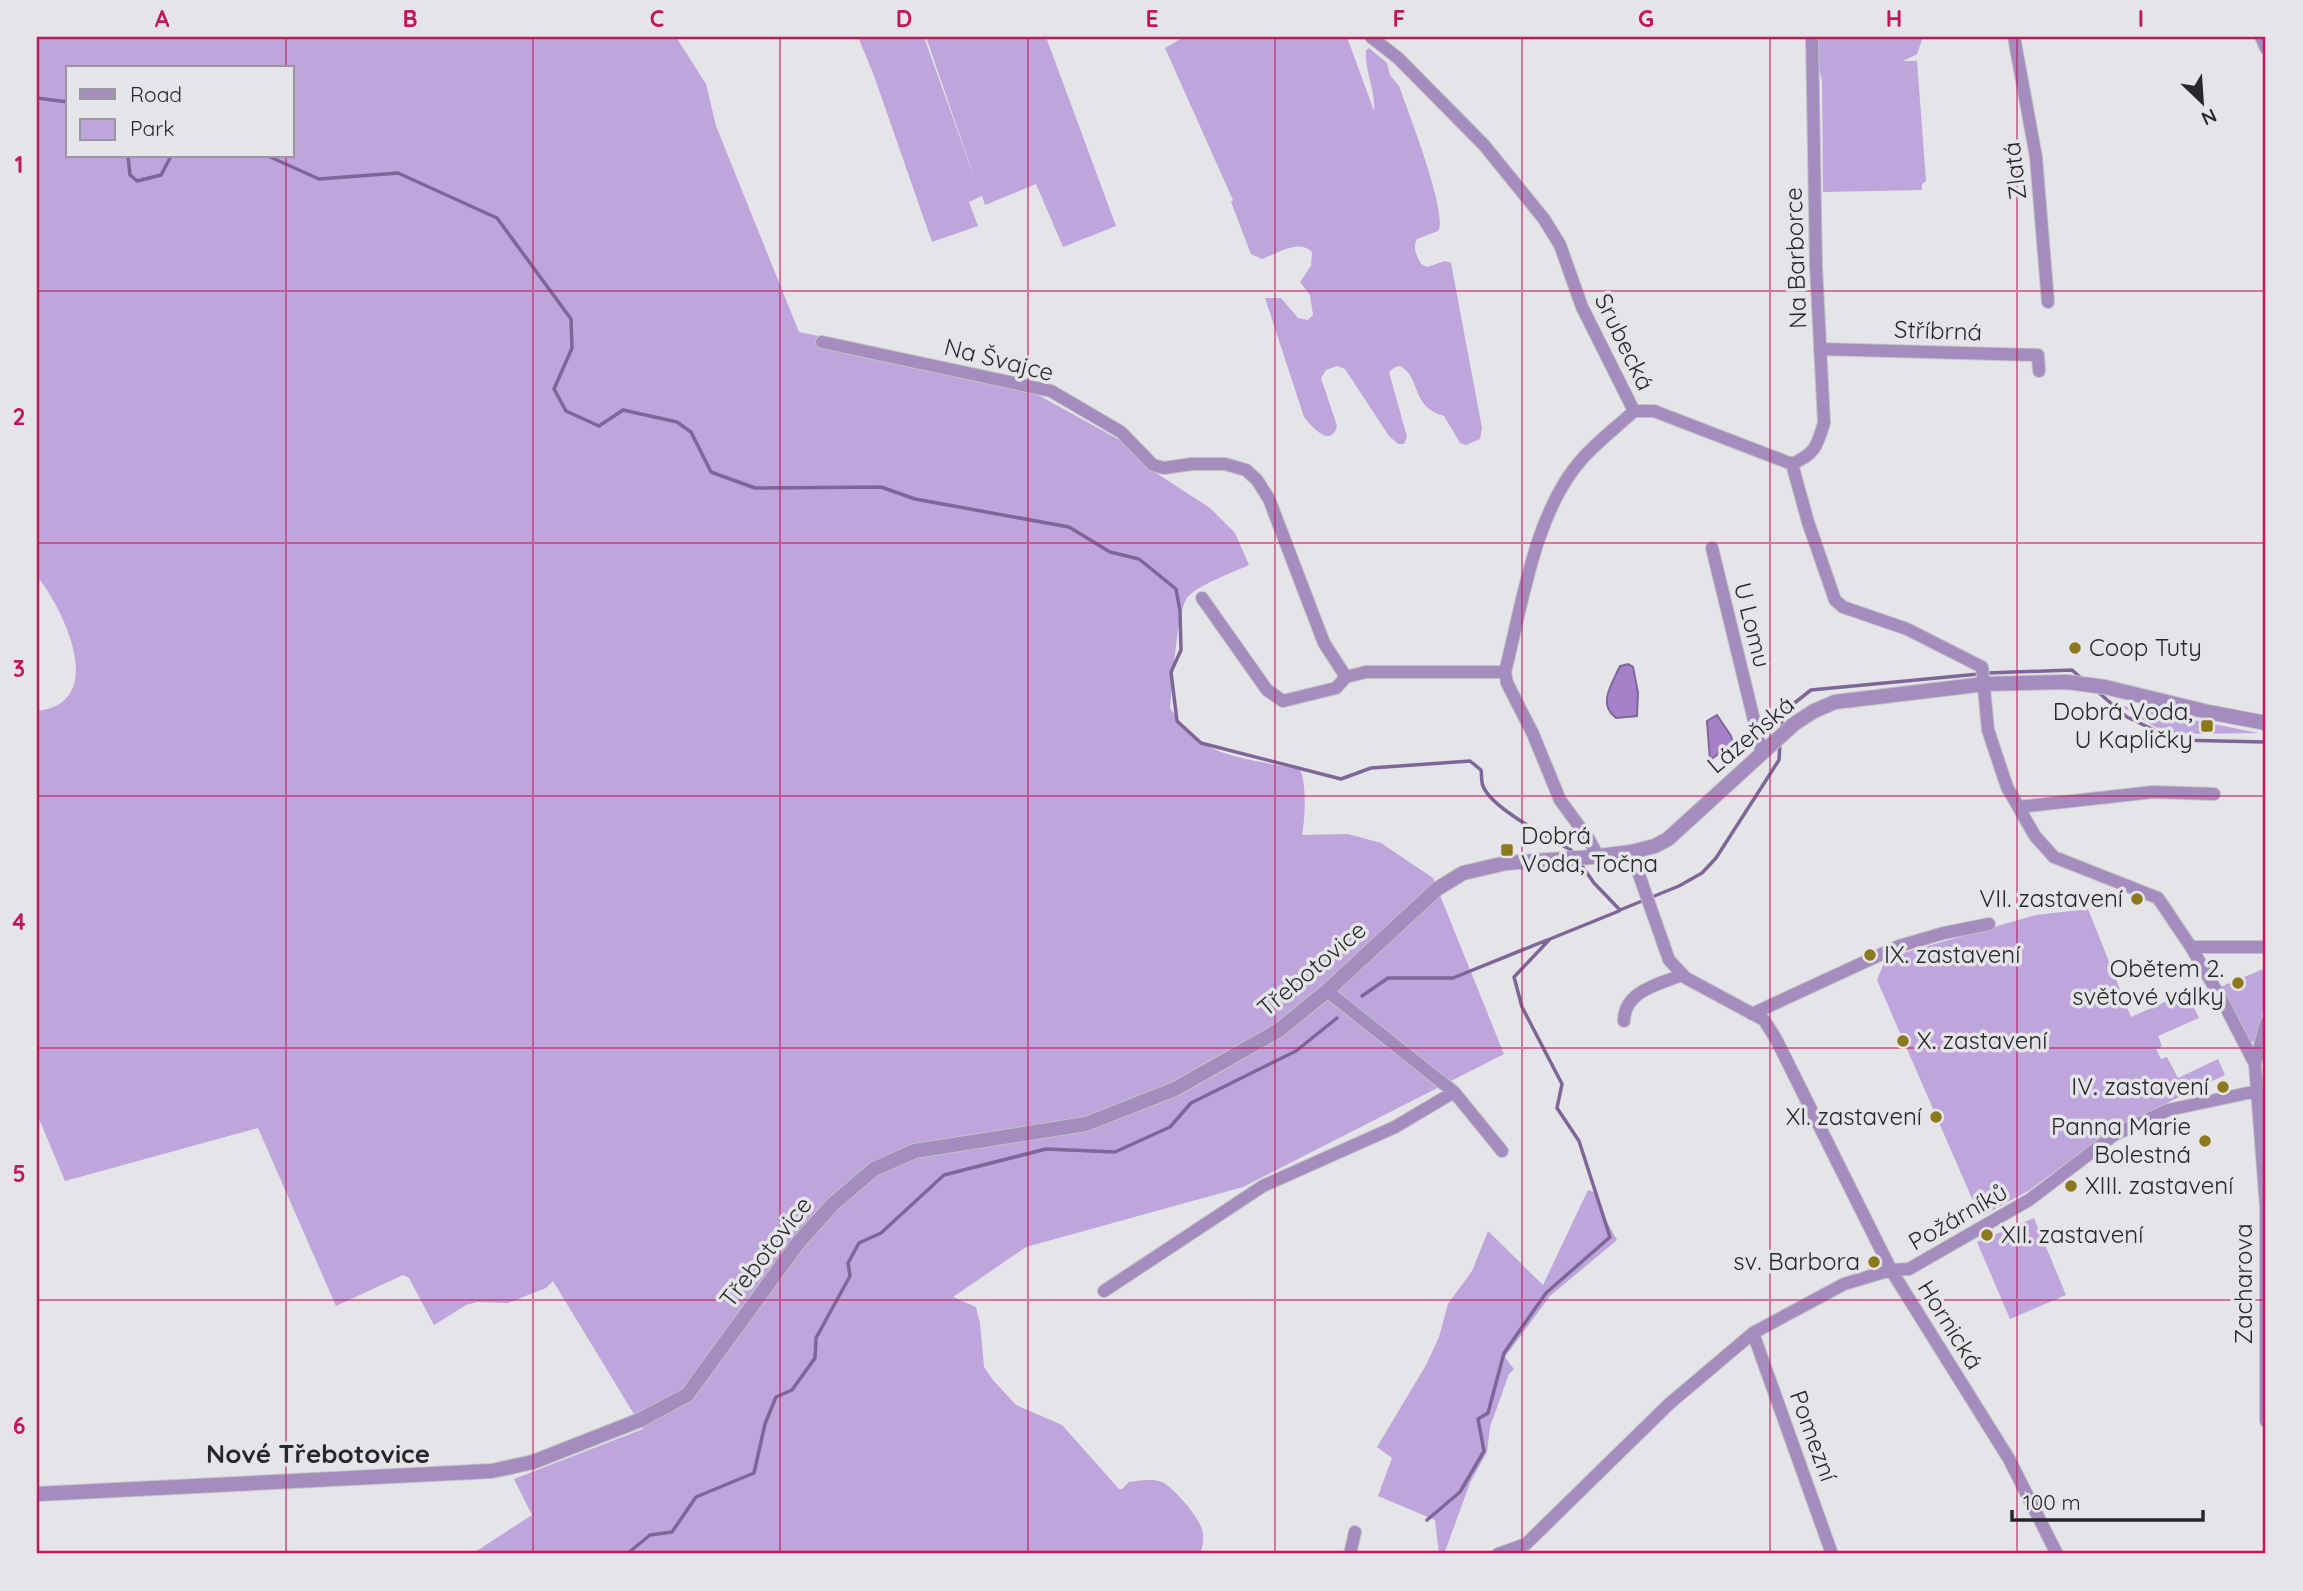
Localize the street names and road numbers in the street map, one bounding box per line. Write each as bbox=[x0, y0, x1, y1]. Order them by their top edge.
street label: Zlatá bbox=[1996, 140, 2032, 202]
street label: Na Barborce bbox=[1778, 187, 1812, 329]
street label: Srubecká bbox=[1589, 288, 1661, 395]
street label: Stříbrná bbox=[1893, 313, 1983, 347]
street label: Na Švajce bbox=[941, 331, 1057, 387]
street label: U Lomu bbox=[1728, 579, 1778, 670]
street label: Lázeňská bbox=[1701, 689, 1800, 779]
street label: Třebotovice bbox=[1251, 914, 1372, 1022]
street label: Požárníků bbox=[1903, 1176, 2012, 1256]
street label: Třebotovice bbox=[713, 1190, 818, 1313]
street label: Zacharova bbox=[2228, 1224, 2258, 1344]
street label: Hornická bbox=[1912, 1274, 1990, 1375]
street label: Pomezní bbox=[1784, 1386, 1844, 1486]

